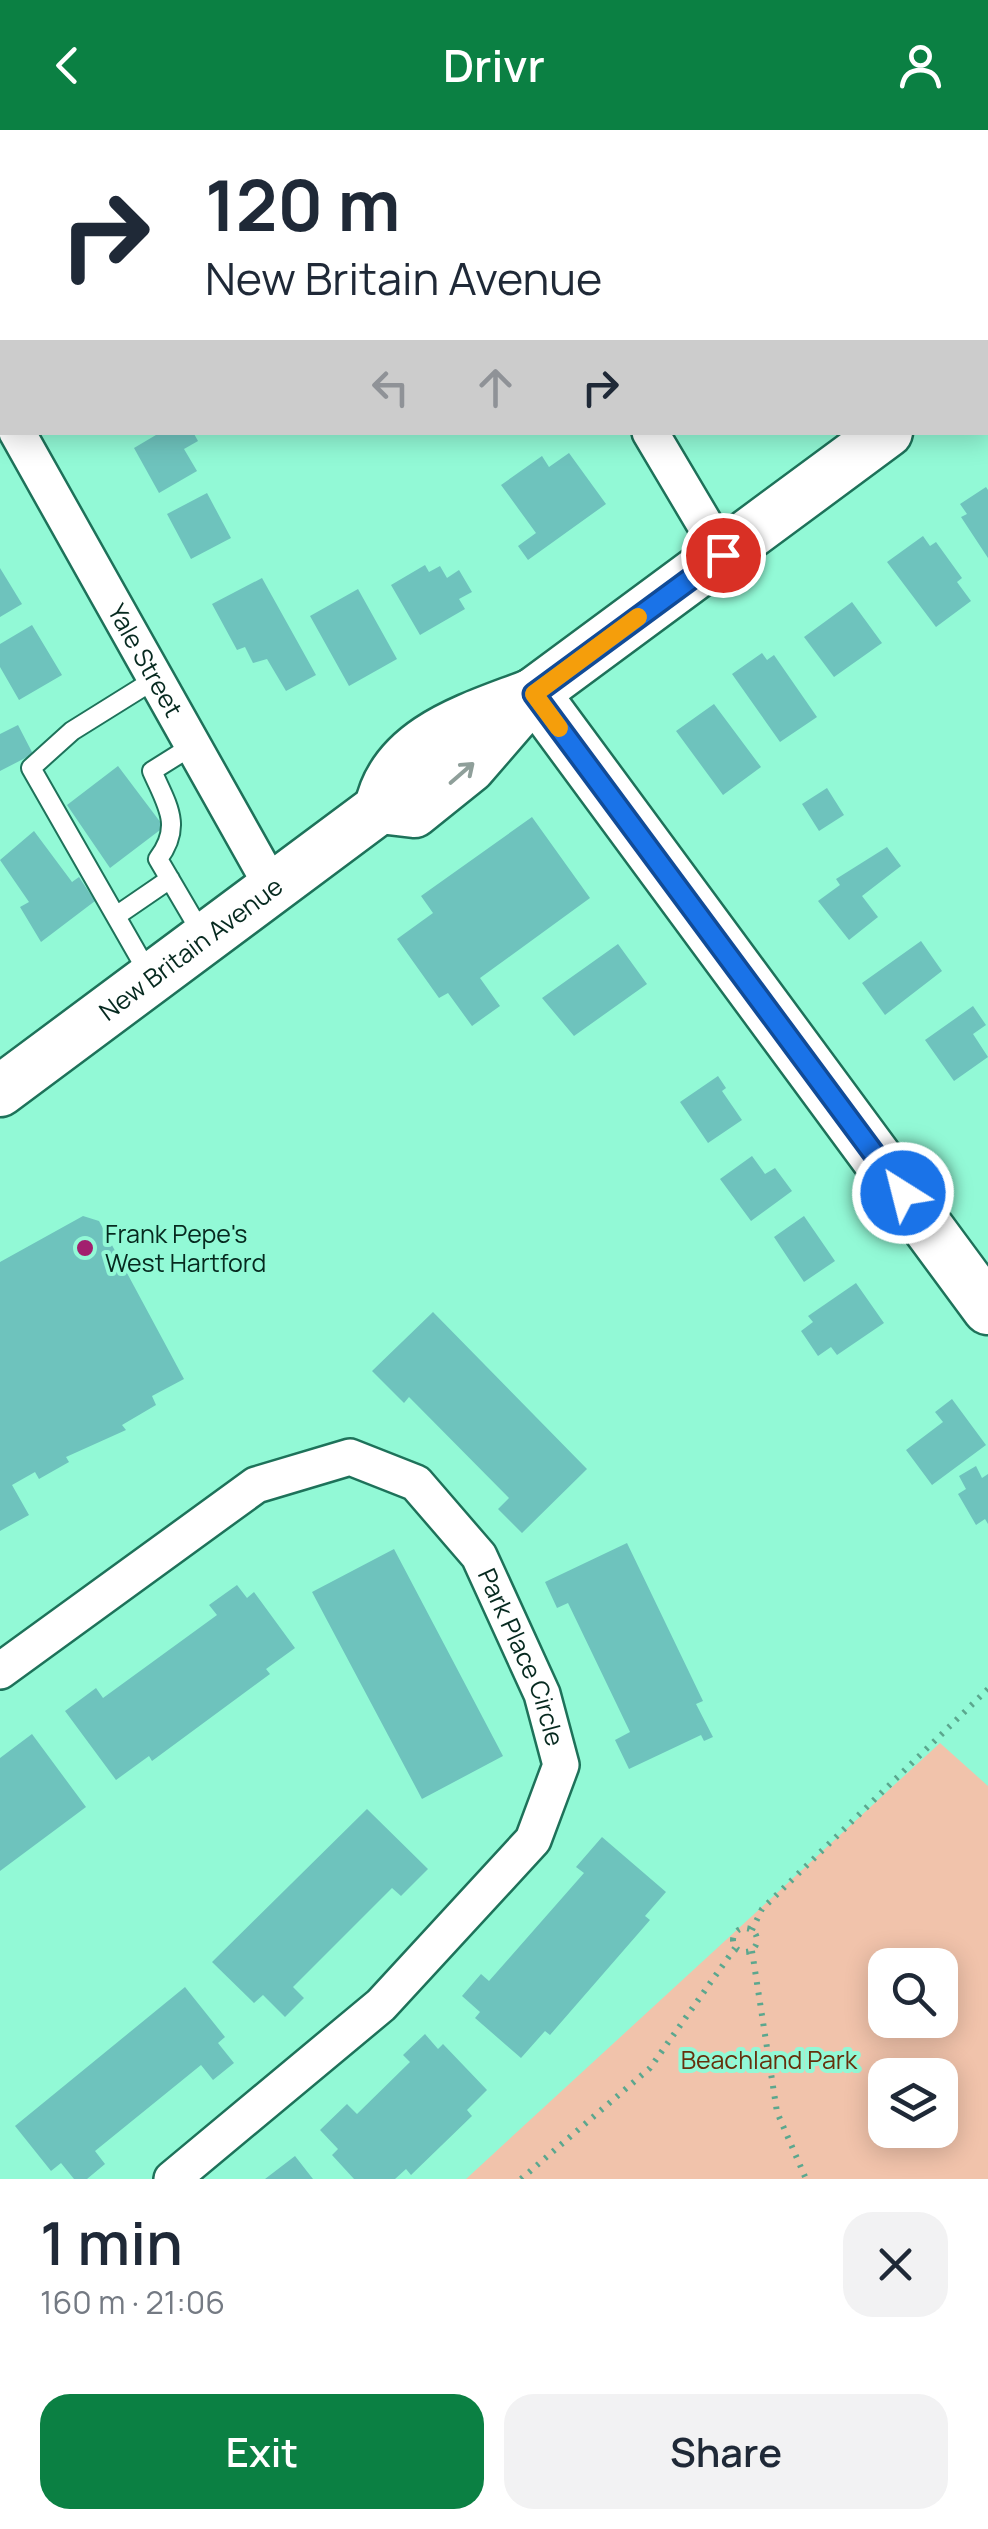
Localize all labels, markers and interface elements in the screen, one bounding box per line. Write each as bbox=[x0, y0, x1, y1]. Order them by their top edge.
text: Drivr bbox=[443, 34, 545, 96]
icon: back bbox=[40, 38, 95, 93]
icon: person bbox=[893, 38, 948, 93]
text: 120 m bbox=[205, 156, 400, 252]
icon: right bbox=[40, 170, 170, 300]
text: New Britain Avenue bbox=[205, 247, 602, 309]
icon: left bbox=[363, 360, 418, 415]
icon: ahead bbox=[468, 360, 523, 415]
icon: right bbox=[573, 360, 628, 415]
pin bbox=[681, 513, 766, 598]
icon: arrive bbox=[696, 528, 751, 583]
street label: Yale Street bbox=[100, 597, 191, 723]
one-way arrow bbox=[449, 761, 474, 784]
street label: New Britain Avenue bbox=[92, 868, 290, 1028]
position arrow bbox=[851, 1141, 955, 1245]
place label: Frank Pepe's West Hartford bbox=[105, 1216, 266, 1280]
marker: Frank Pepe's West Hartford bbox=[74, 1237, 96, 1259]
street label: Park Place Circle bbox=[470, 1563, 573, 1750]
map controls bbox=[868, 1948, 958, 2148]
button: search bbox=[868, 1948, 958, 2038]
park label: Beachland Park bbox=[681, 2042, 858, 2077]
button: layers bbox=[868, 2058, 958, 2148]
text: 1 min bbox=[40, 2201, 183, 2283]
button: close bbox=[843, 2212, 948, 2317]
text: 160 m · 21:06 bbox=[40, 2280, 225, 2324]
button: Exit bbox=[40, 2394, 484, 2509]
button: Share bbox=[504, 2394, 948, 2509]

